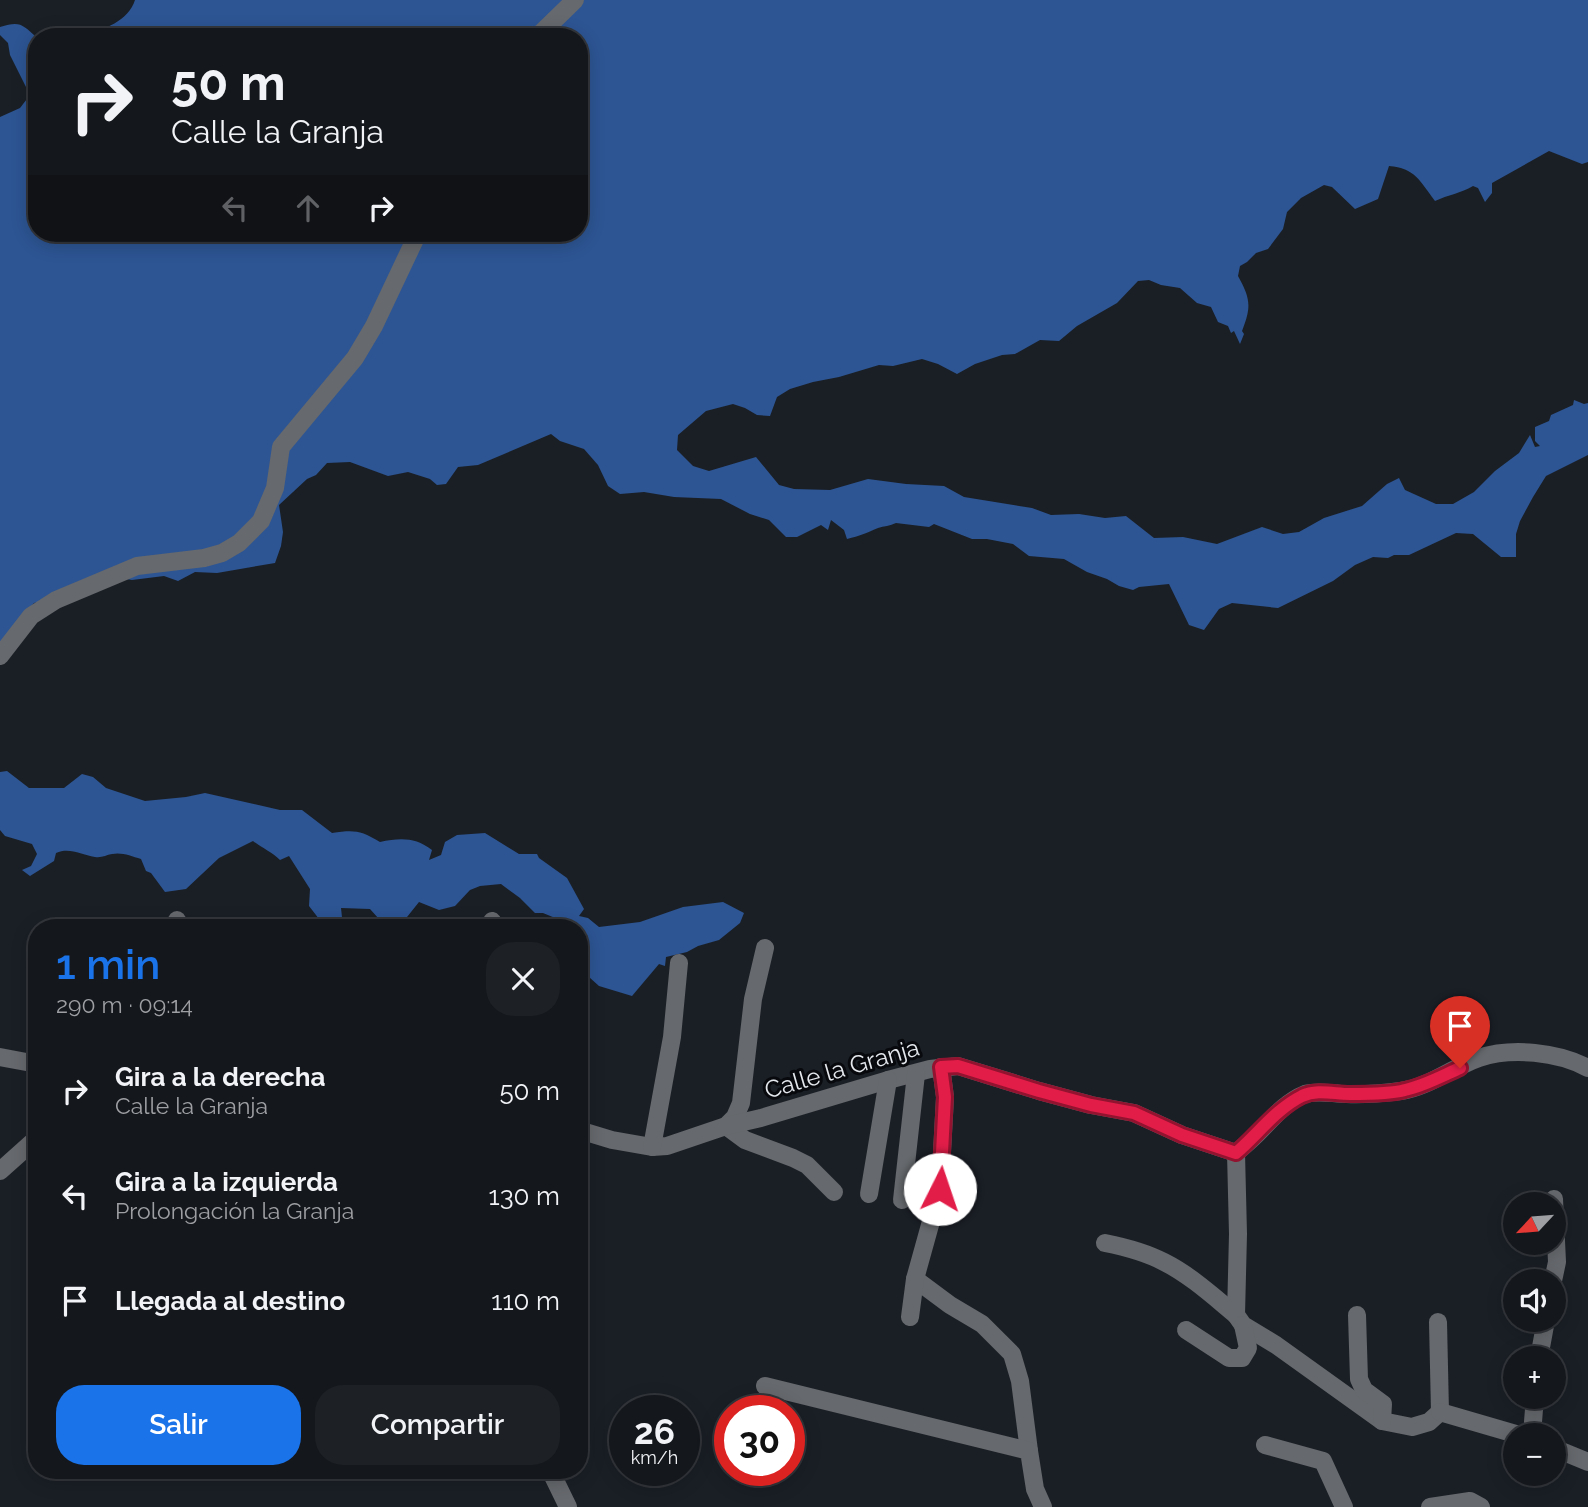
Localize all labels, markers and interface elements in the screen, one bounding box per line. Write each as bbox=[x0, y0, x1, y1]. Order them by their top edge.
text: 50 m bbox=[171, 54, 286, 111]
icon: right bbox=[56, 56, 147, 147]
text: Calle la Granja bbox=[171, 113, 384, 150]
icon: left bbox=[216, 189, 254, 227]
icon: ahead bbox=[289, 189, 327, 227]
icon: right bbox=[362, 189, 400, 227]
text: 1 min bbox=[56, 940, 160, 989]
button: close bbox=[486, 942, 560, 1016]
text: 290 m · 09:14 bbox=[56, 991, 193, 1018]
pin bbox=[1430, 996, 1490, 1068]
icon: arrive bbox=[1441, 1007, 1479, 1045]
street label: Calle la Granja bbox=[761, 1033, 923, 1104]
text: Gira a la derecha bbox=[115, 1062, 325, 1092]
icon: right bbox=[56, 1072, 94, 1110]
text: 50 m bbox=[499, 1076, 560, 1106]
text: Calle la Granja bbox=[115, 1092, 268, 1119]
position arrow bbox=[903, 1152, 977, 1226]
text: Gira a la izquierda bbox=[115, 1167, 338, 1197]
icon: left bbox=[56, 1177, 94, 1215]
text: 130 m bbox=[489, 1181, 560, 1211]
north arrow bbox=[1503, 1192, 1566, 1255]
map controls bbox=[1503, 1192, 1566, 1486]
text: Prolongación la Granja bbox=[115, 1197, 354, 1224]
button: sound bbox=[1503, 1269, 1566, 1332]
icon: arrive bbox=[56, 1282, 94, 1320]
text: Llegada al destino bbox=[115, 1286, 345, 1316]
text: 110 m bbox=[491, 1286, 560, 1316]
button: + bbox=[1503, 1346, 1566, 1409]
button: Salir bbox=[56, 1385, 301, 1465]
button: Compartir bbox=[315, 1385, 560, 1465]
speed limit sign: 30 bbox=[714, 1395, 805, 1486]
text: 26 bbox=[634, 1411, 675, 1452]
button: − bbox=[1503, 1423, 1566, 1486]
text: km/h bbox=[631, 1447, 678, 1468]

